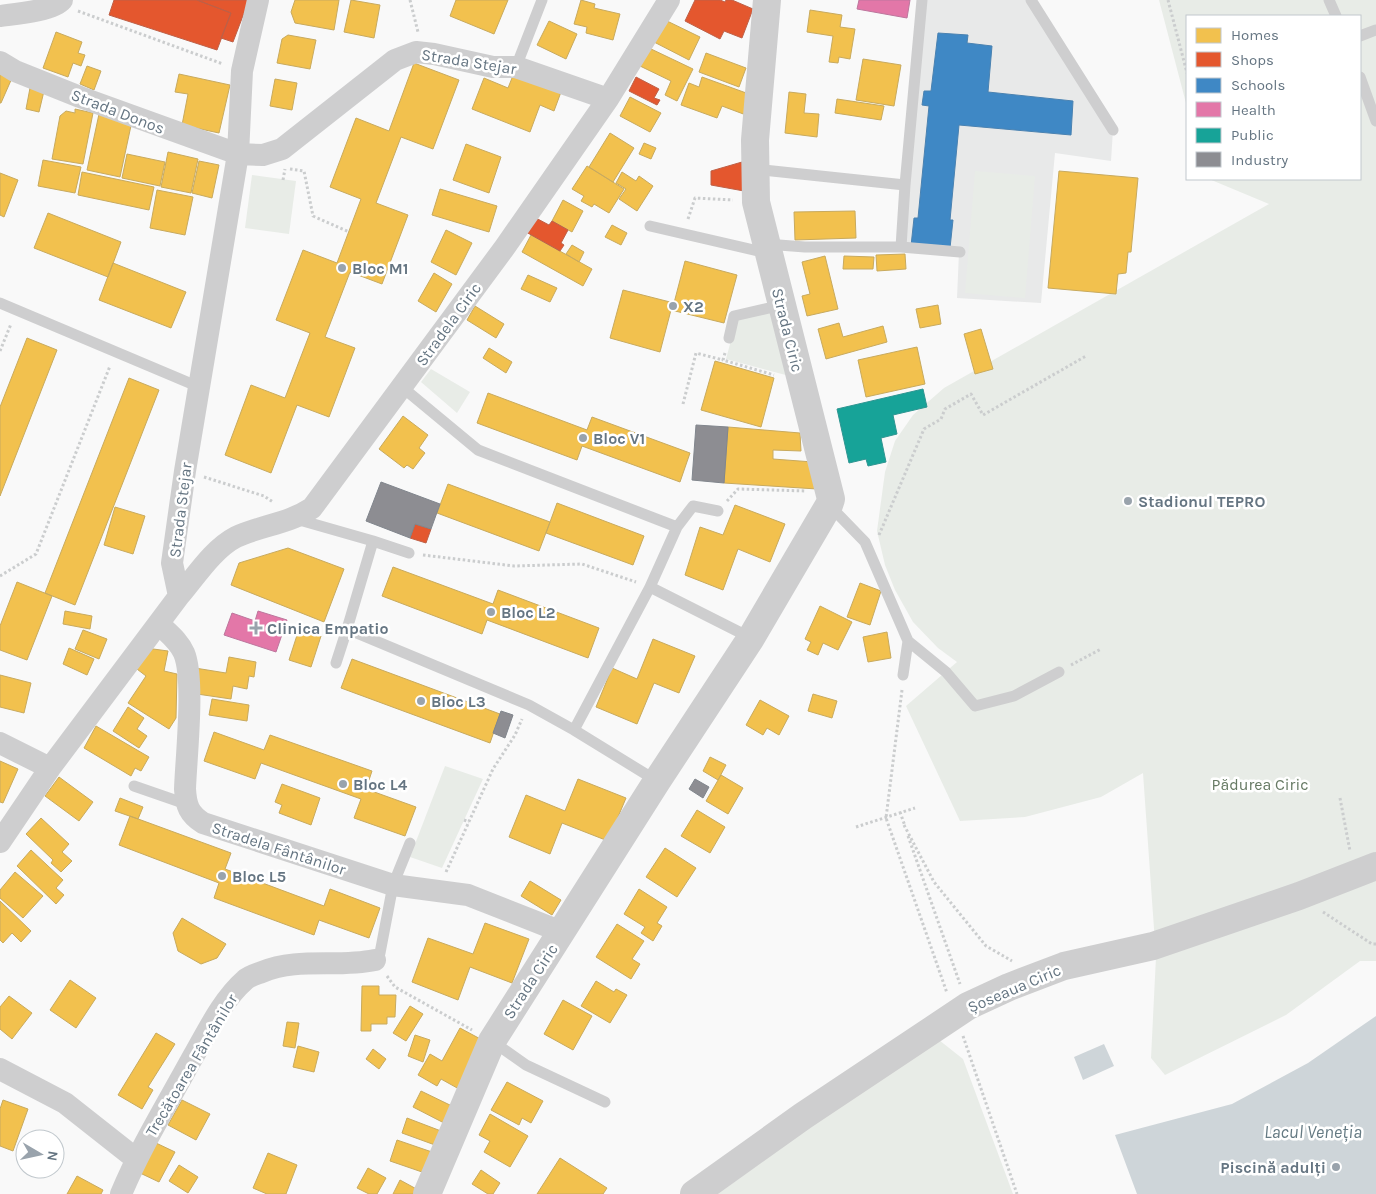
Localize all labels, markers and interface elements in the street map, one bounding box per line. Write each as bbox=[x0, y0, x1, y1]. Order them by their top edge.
legend bbox=[1186, 15, 1361, 180]
text: Homes bbox=[1231, 26, 1279, 44]
street label: Strada Stejar bbox=[420, 45, 518, 78]
text: Shops bbox=[1231, 51, 1274, 69]
text: Schools bbox=[1231, 76, 1285, 94]
street label: Strada Donos bbox=[68, 85, 167, 138]
text: Health bbox=[1231, 101, 1276, 119]
text: Public bbox=[1231, 126, 1274, 144]
text: Industry bbox=[1231, 151, 1288, 169]
place label: Bloc M1 bbox=[352, 259, 409, 278]
marker: Bloc M1 bbox=[336, 262, 348, 274]
street label: Stradela Ciric bbox=[412, 279, 485, 370]
street label: Strada Ciric bbox=[768, 286, 807, 374]
place label: X2 bbox=[683, 297, 704, 316]
marker: X2 bbox=[667, 300, 679, 312]
place label: Bloc V1 bbox=[593, 429, 645, 448]
marker: Bloc V1 bbox=[577, 432, 589, 444]
street label: Strada Stejar bbox=[165, 461, 196, 559]
place label: Stadionul TEPRO bbox=[1138, 492, 1265, 511]
marker: Stadionul TEPRO bbox=[1122, 495, 1134, 507]
place label: Bloc L2 bbox=[501, 603, 555, 622]
marker: Bloc L2 bbox=[485, 606, 497, 618]
place label: Clinica Empatio bbox=[267, 619, 389, 638]
marker: Clinica Empatio bbox=[249, 621, 263, 635]
place label: Bloc L3 bbox=[431, 692, 486, 711]
marker: Bloc L3 bbox=[415, 695, 427, 707]
place label: Bloc L4 bbox=[353, 775, 408, 794]
park label: Pădurea Ciric bbox=[1212, 775, 1308, 794]
marker: Bloc L4 bbox=[337, 778, 349, 790]
street label: Stradela Fântânilor bbox=[209, 818, 348, 879]
place label: Bloc L5 bbox=[232, 867, 286, 886]
marker: Bloc L5 bbox=[216, 870, 228, 882]
street label: Strada Ciric bbox=[499, 940, 562, 1022]
street label: Șoseaua Ciric bbox=[965, 960, 1064, 1017]
street label: Trecătoarea Fântânilor bbox=[141, 990, 242, 1140]
water label: Lacul Veneția bbox=[1264, 1121, 1362, 1143]
north arrow bbox=[15, 1129, 65, 1179]
text: N bbox=[43, 1150, 62, 1162]
place label: Piscină adulți bbox=[1220, 1158, 1326, 1177]
marker: Piscină adulți bbox=[1330, 1161, 1342, 1173]

